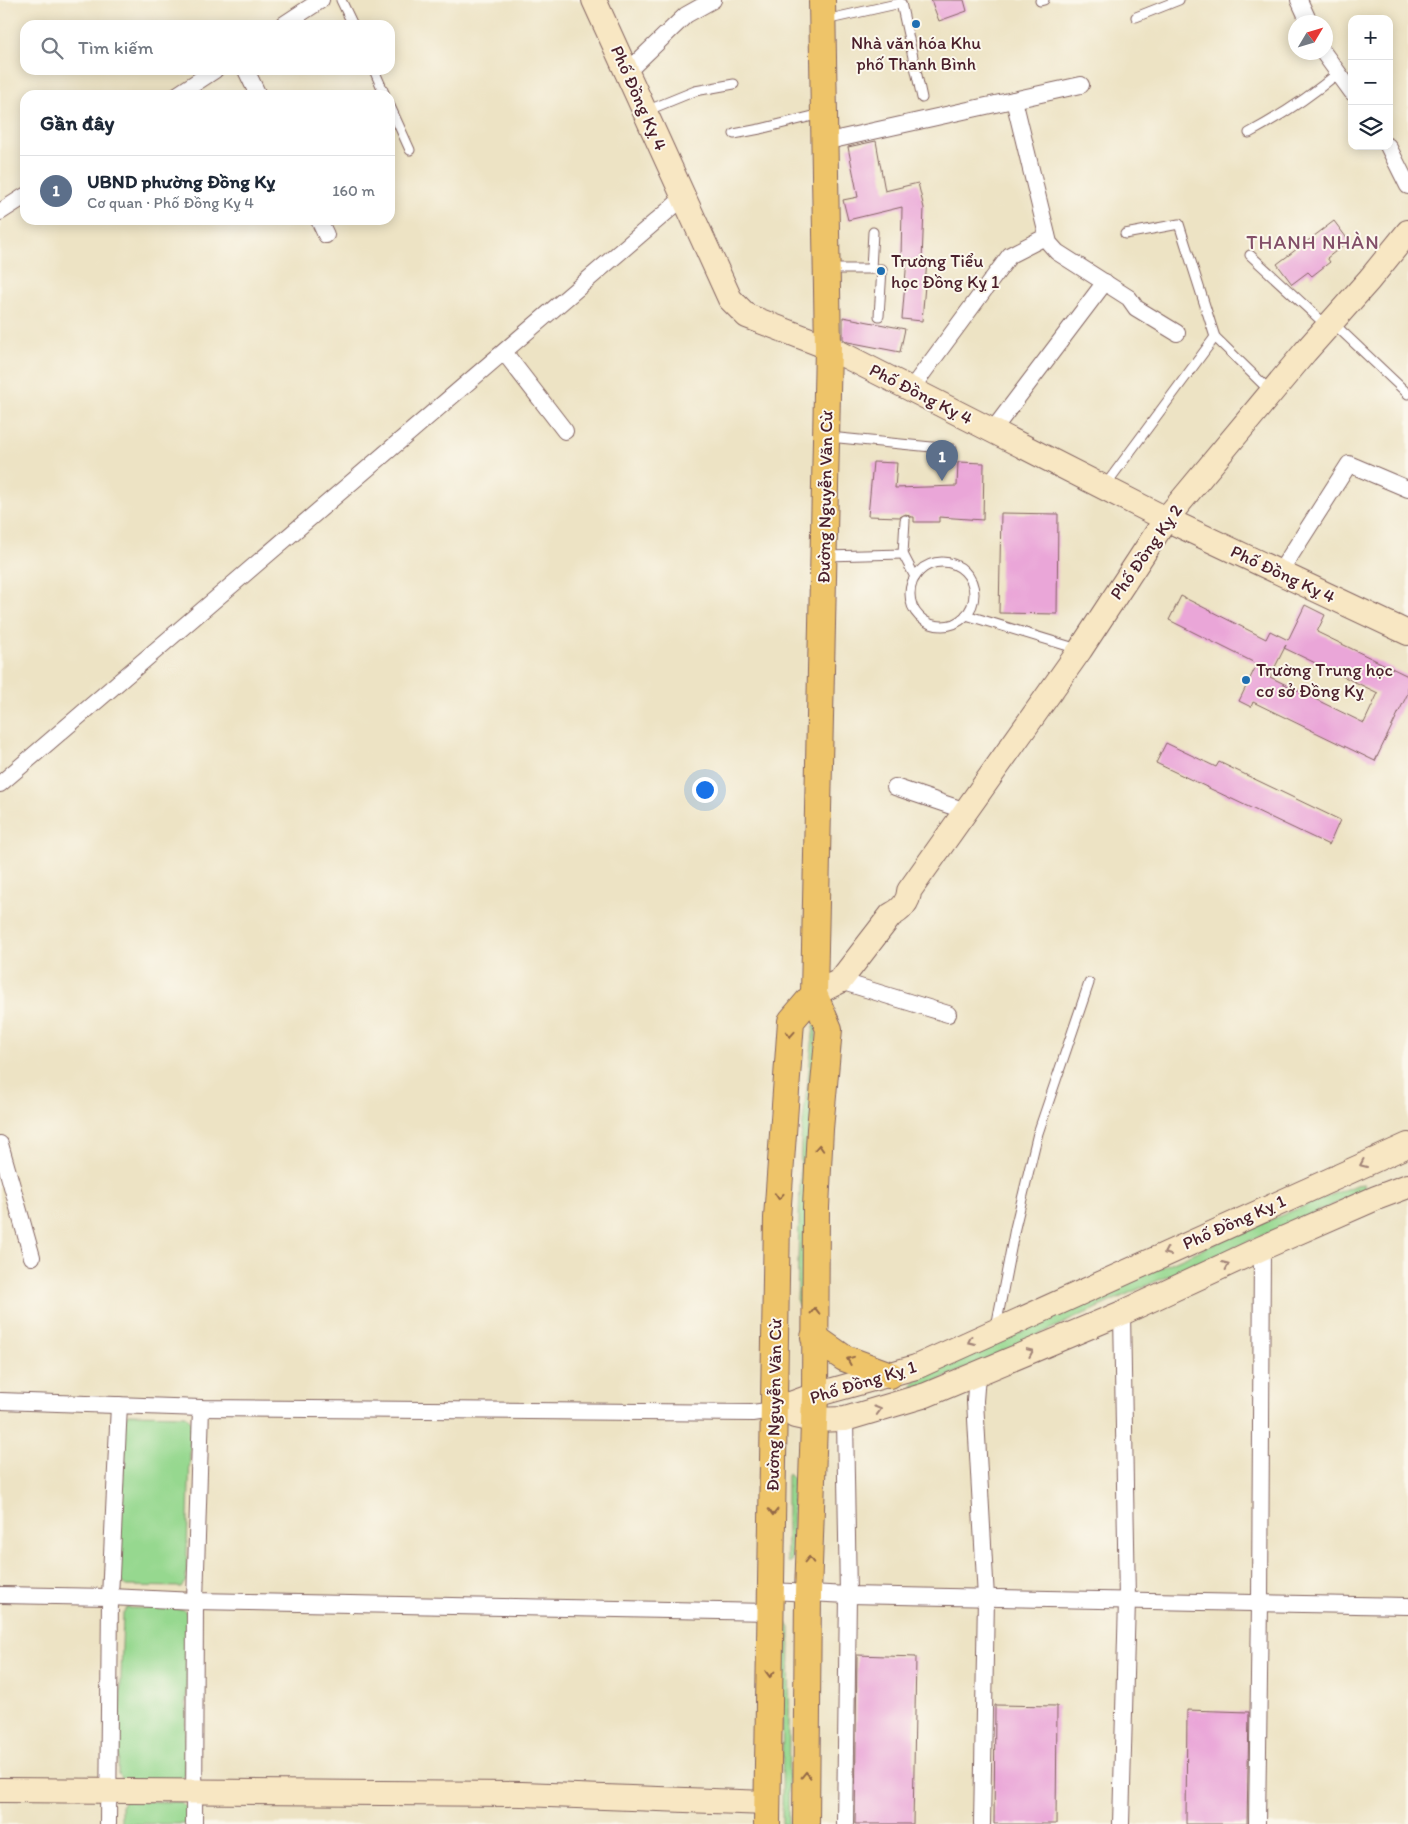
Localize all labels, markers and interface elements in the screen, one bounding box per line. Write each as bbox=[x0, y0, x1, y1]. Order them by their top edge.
north arrow bbox=[1288, 15, 1333, 60]
map controls bbox=[1348, 15, 1393, 150]
button: + bbox=[1348, 15, 1393, 60]
marker: Nhà văn hóa Khu phố Thanh Bình bbox=[910, 18, 922, 30]
search box bbox=[20, 20, 395, 75]
place label: Nhà văn hóa Khu phố Thanh Bình bbox=[851, 32, 981, 75]
icon: search bbox=[38, 34, 66, 62]
text: Tìm kiếm bbox=[78, 36, 153, 59]
street label: Phố Đồng Kỵ 4 bbox=[606, 42, 672, 154]
button: − bbox=[1348, 60, 1393, 105]
button: layers bbox=[1348, 105, 1393, 150]
text: Gần đây bbox=[40, 110, 114, 135]
text: UBND phường Đồng Kỵ bbox=[87, 170, 275, 193]
text: 1 bbox=[52, 181, 60, 200]
text: 160 m bbox=[332, 181, 375, 200]
text: Cơ quan · Phố Đồng Kỵ 4 bbox=[87, 193, 254, 212]
district label: THANH NHÀN bbox=[1246, 230, 1380, 254]
place label: Trường Tiểu học Đồng Kỵ 1 bbox=[891, 250, 999, 293]
marker: Trường Tiểu học Đồng Kỵ 1 bbox=[875, 265, 887, 277]
street label: Phố Đồng Kỵ 4 bbox=[866, 359, 976, 430]
street label: Đường Nguyễn Văn Cừ bbox=[812, 410, 838, 584]
pin: 1 bbox=[926, 440, 958, 481]
street label: Phố Đồng Kỵ 2 bbox=[1105, 500, 1187, 604]
street label: Phố Đồng Kỵ 4 bbox=[1227, 540, 1339, 608]
place label: Trường Trung học cơ sở Đồng Kỵ bbox=[1256, 659, 1393, 702]
marker: Trường Trung học cơ sở Đồng Kỵ bbox=[1240, 674, 1252, 686]
your location bbox=[692, 777, 718, 803]
one-way arrow bbox=[784, 1030, 795, 1038]
one-way arrow bbox=[813, 1144, 824, 1152]
one-way arrow bbox=[1359, 1158, 1368, 1169]
street label: Phố Đồng Kỵ 1 bbox=[1179, 1189, 1289, 1255]
one-way arrow bbox=[774, 1193, 785, 1201]
one-way arrow bbox=[1163, 1246, 1172, 1257]
one-way arrow bbox=[1221, 1261, 1230, 1271]
one-way arrow bbox=[810, 1307, 820, 1314]
street label: Đường Nguyễn Văn Cừ bbox=[761, 1318, 787, 1492]
one-way arrow bbox=[968, 1335, 977, 1345]
one-way arrow bbox=[1025, 1348, 1034, 1359]
street label: Phố Đồng Kỵ 1 bbox=[807, 1355, 919, 1409]
one-way arrow bbox=[846, 1356, 855, 1366]
one-way arrow bbox=[873, 1405, 882, 1415]
one-way arrow bbox=[768, 1508, 778, 1516]
one-way arrow bbox=[804, 1556, 814, 1564]
one-way arrow bbox=[764, 1670, 775, 1678]
one-way arrow bbox=[801, 1771, 811, 1779]

